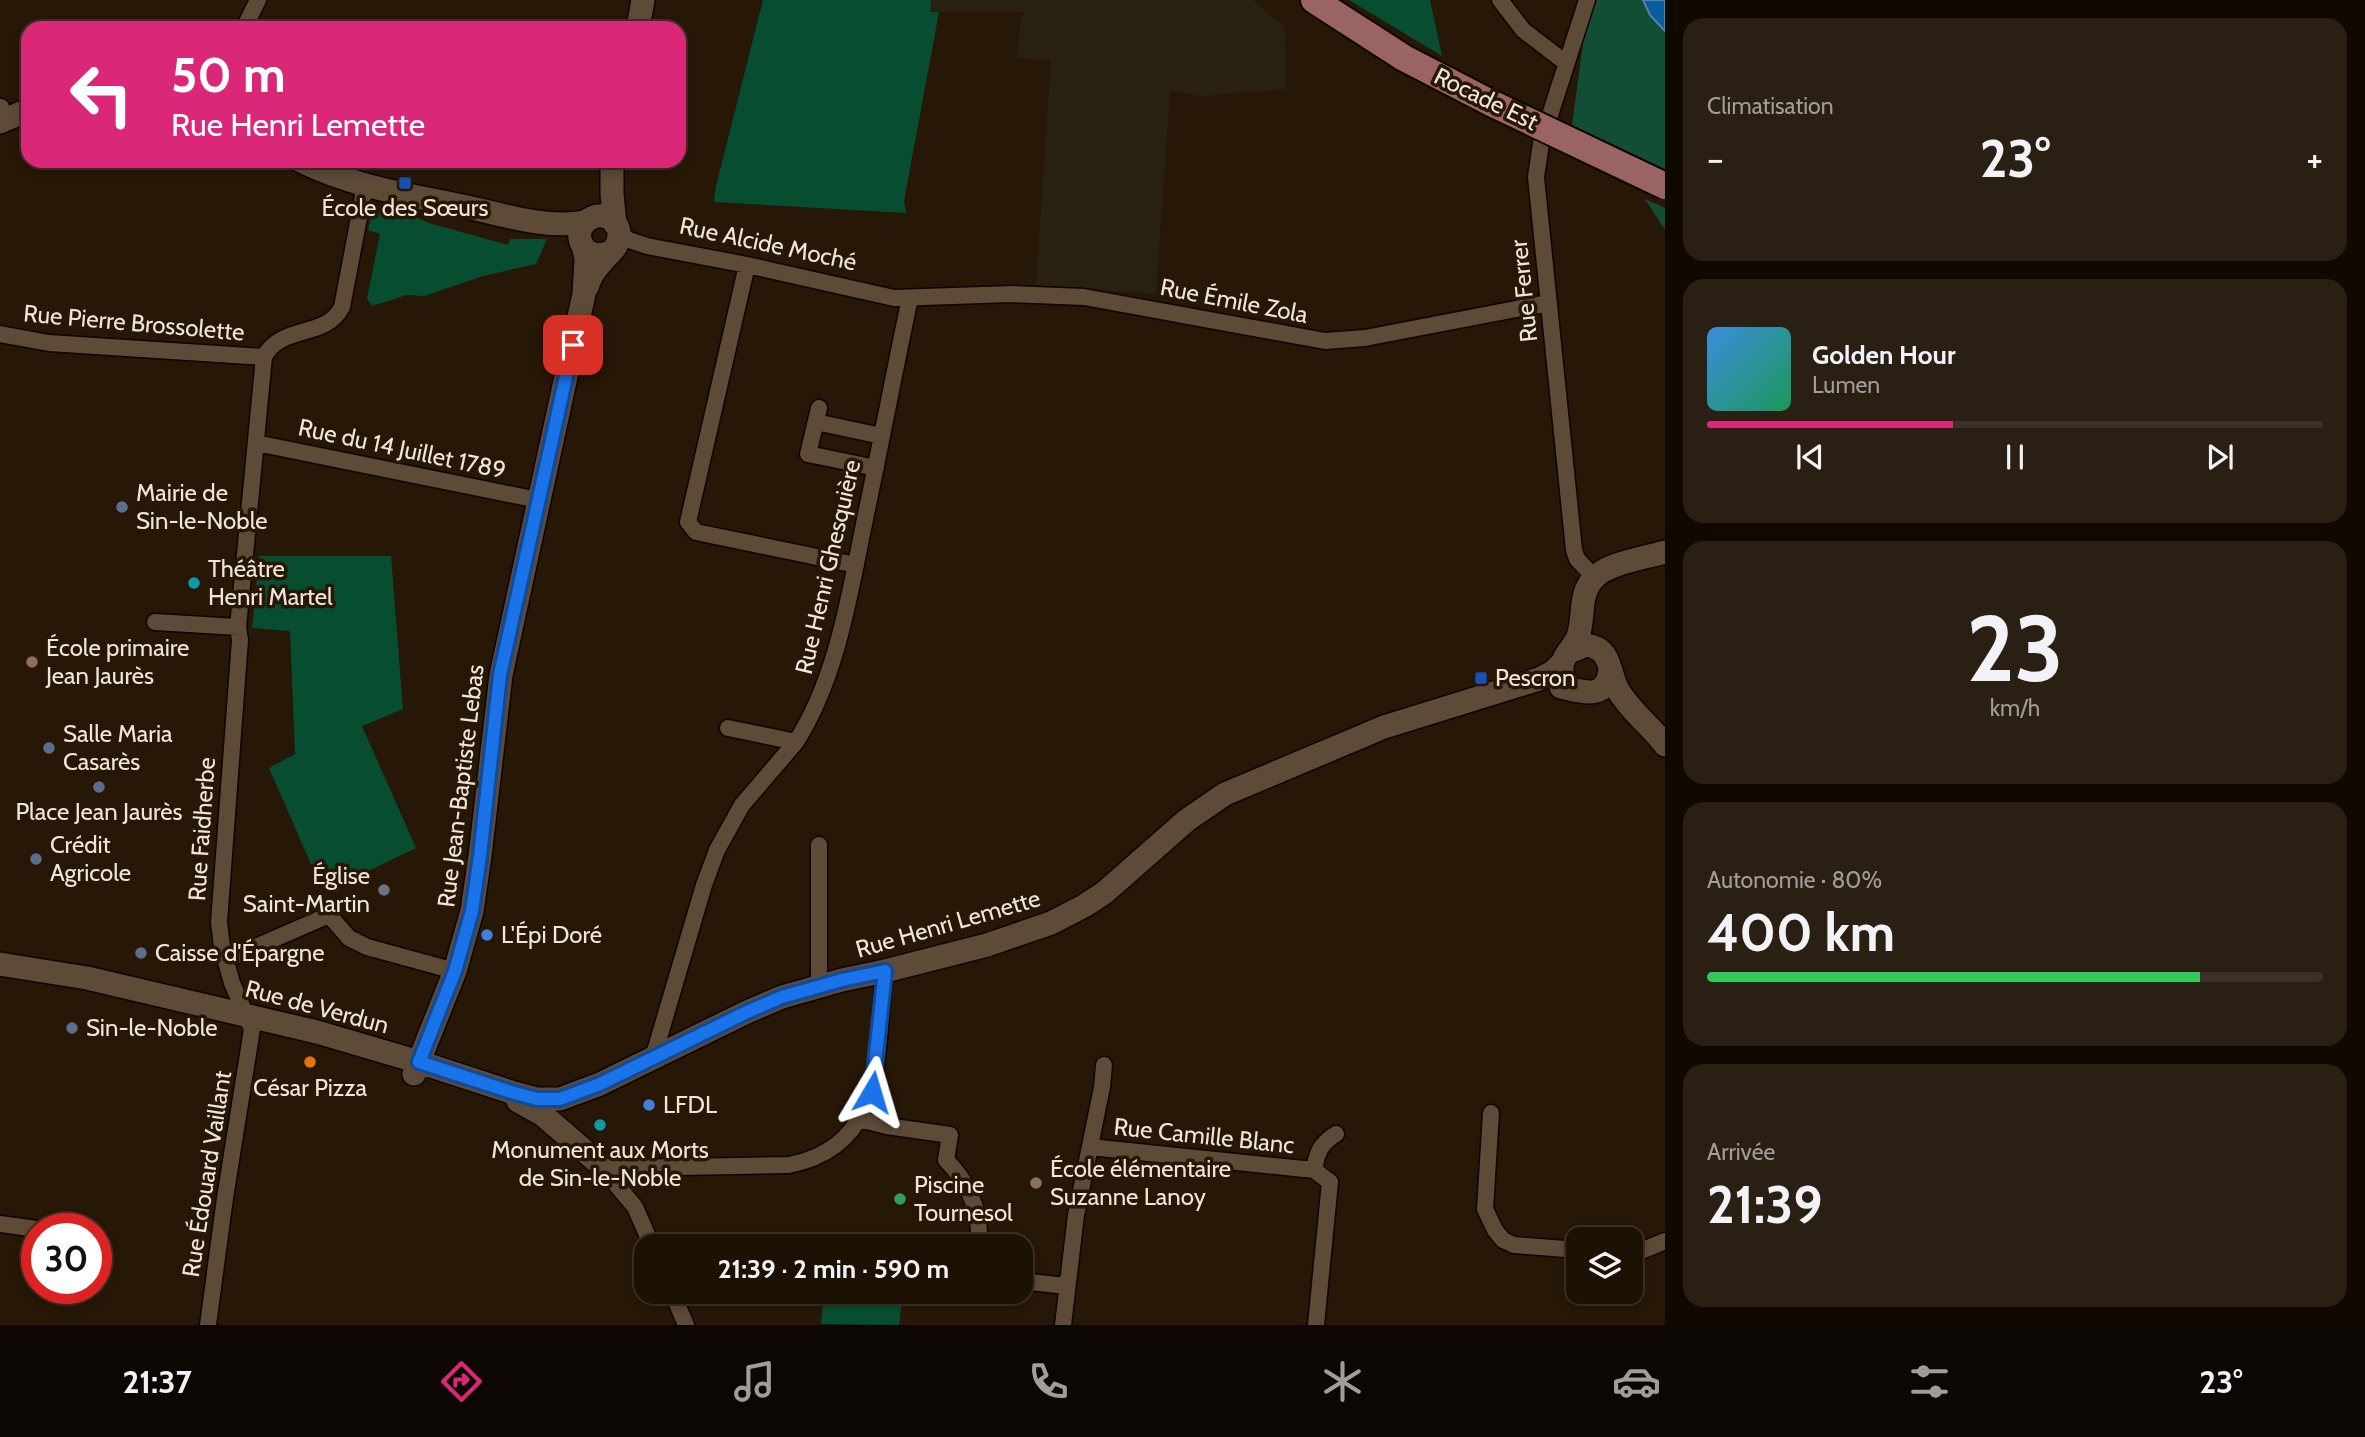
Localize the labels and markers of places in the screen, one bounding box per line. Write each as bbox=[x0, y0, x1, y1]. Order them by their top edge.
marker: École des Sœurs bbox=[397, 175, 413, 191]
place label: École des Sœurs bbox=[322, 193, 488, 222]
pin bbox=[543, 315, 603, 375]
place label: Mairie de Sin-le-Noble bbox=[136, 478, 267, 535]
marker: Mairie de Sin-le-Noble bbox=[114, 499, 130, 515]
place label: Théâtre Henri Martel bbox=[208, 554, 333, 611]
marker: Théâtre Henri Martel bbox=[186, 575, 202, 591]
place label: École primaire Jean Jaurès bbox=[45, 633, 189, 690]
marker: École primaire Jean Jaurès bbox=[24, 654, 40, 670]
place label: Pescron bbox=[1495, 663, 1575, 692]
marker: Pescron bbox=[1473, 670, 1489, 686]
place label: Salle Maria Casarès bbox=[63, 719, 173, 776]
marker: Salle Maria Casarès bbox=[41, 740, 57, 756]
marker: Place Jean Jaurès bbox=[91, 779, 107, 795]
place label: Place Jean Jaurès bbox=[15, 797, 183, 826]
place label: Crédit Agricole bbox=[50, 830, 131, 887]
marker: Crédit Agricole bbox=[28, 851, 44, 867]
place label: Église Saint-Martin bbox=[243, 861, 370, 918]
marker: Église Saint-Martin bbox=[376, 882, 392, 898]
place label: L'Épi Doré bbox=[501, 920, 602, 949]
marker: L'Épi Doré bbox=[479, 927, 495, 943]
place label: Caisse d'Épargne bbox=[155, 938, 324, 967]
marker: Caisse d'Épargne bbox=[133, 945, 149, 961]
place label: Sin-le-Noble bbox=[86, 1013, 217, 1042]
marker: Sin-le-Noble bbox=[64, 1020, 80, 1036]
marker: César Pizza bbox=[302, 1054, 318, 1070]
place label: César Pizza bbox=[253, 1073, 367, 1102]
place label: LFDL bbox=[663, 1090, 717, 1119]
marker: LFDL bbox=[641, 1097, 657, 1113]
marker: Monument aux Morts de Sin-le-Noble bbox=[592, 1117, 608, 1133]
place label: Monument aux Morts de Sin-le-Noble bbox=[491, 1135, 709, 1192]
place label: École élémentaire Suzanne Lanoy bbox=[1050, 1154, 1231, 1211]
place label: Piscine Tournesol bbox=[914, 1170, 1013, 1227]
marker: École élémentaire Suzanne Lanoy bbox=[1028, 1175, 1044, 1191]
marker: Piscine Tournesol bbox=[892, 1191, 908, 1207]

